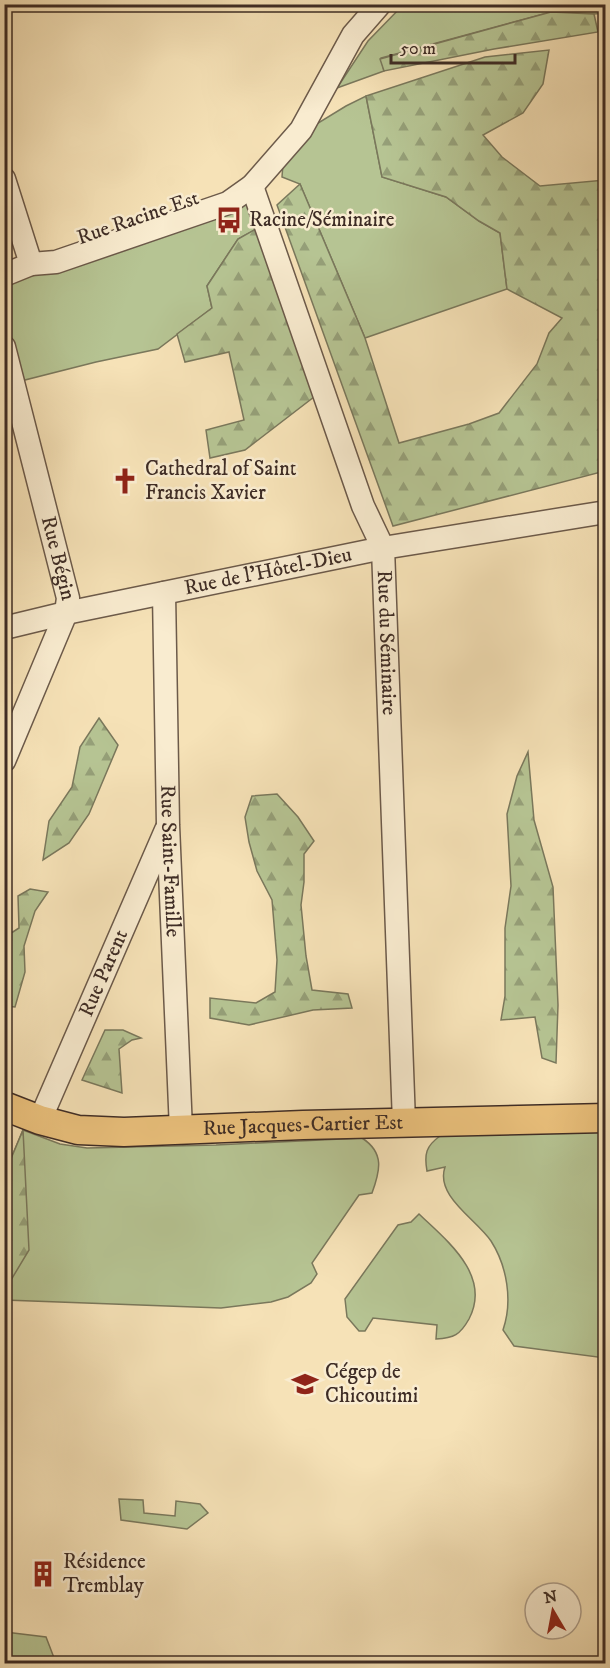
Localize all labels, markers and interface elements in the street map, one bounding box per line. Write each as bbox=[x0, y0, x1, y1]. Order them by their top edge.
scale bar bbox=[391, 27, 516, 65]
text: 50 m bbox=[400, 38, 436, 60]
street label: Rue Racine Est bbox=[74, 185, 203, 251]
bus stop icon: Racine/Séminaire bbox=[214, 205, 244, 235]
place label: Racine/Séminaire bbox=[249, 207, 395, 233]
place label: Cathedral of Saint Francis Xavier bbox=[145, 456, 297, 506]
church icon: Cathedral of Saint Francis Xavier bbox=[110, 466, 140, 496]
street label: Rue Bégin bbox=[35, 513, 81, 603]
street label: Rue de l'Hôtel-Dieu bbox=[182, 542, 354, 601]
street label: Rue du Séminaire bbox=[371, 570, 402, 716]
street label: Rue Saint-Famille bbox=[154, 785, 186, 938]
street label: Rue Parent bbox=[73, 925, 134, 1021]
street label: Rue Jacques-Cartier Est bbox=[202, 1110, 404, 1142]
place label: Cégep de Chicoutimi bbox=[325, 1359, 418, 1409]
school or university icon: Cégep de Chicoutimi bbox=[290, 1369, 320, 1399]
place label: Résidence Tremblay bbox=[63, 1549, 146, 1599]
building icon: Résidence Tremblay bbox=[28, 1559, 58, 1589]
north arrow bbox=[523, 1581, 583, 1641]
text: N bbox=[542, 1586, 559, 1608]

